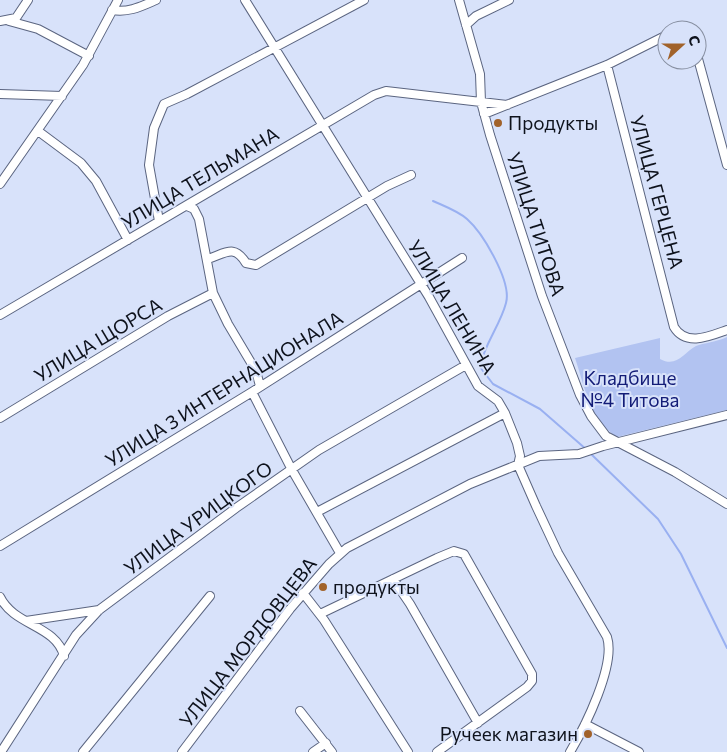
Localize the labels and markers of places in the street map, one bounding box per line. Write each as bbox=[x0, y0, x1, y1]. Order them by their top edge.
place label: Продукты bbox=[508, 111, 598, 134]
marker: Продукты bbox=[492, 117, 504, 129]
place label: продукты bbox=[333, 575, 420, 598]
marker: продукты bbox=[317, 581, 329, 593]
place label: Ручеек магазин bbox=[440, 722, 578, 745]
marker: Ручеек магазин bbox=[582, 728, 594, 740]

